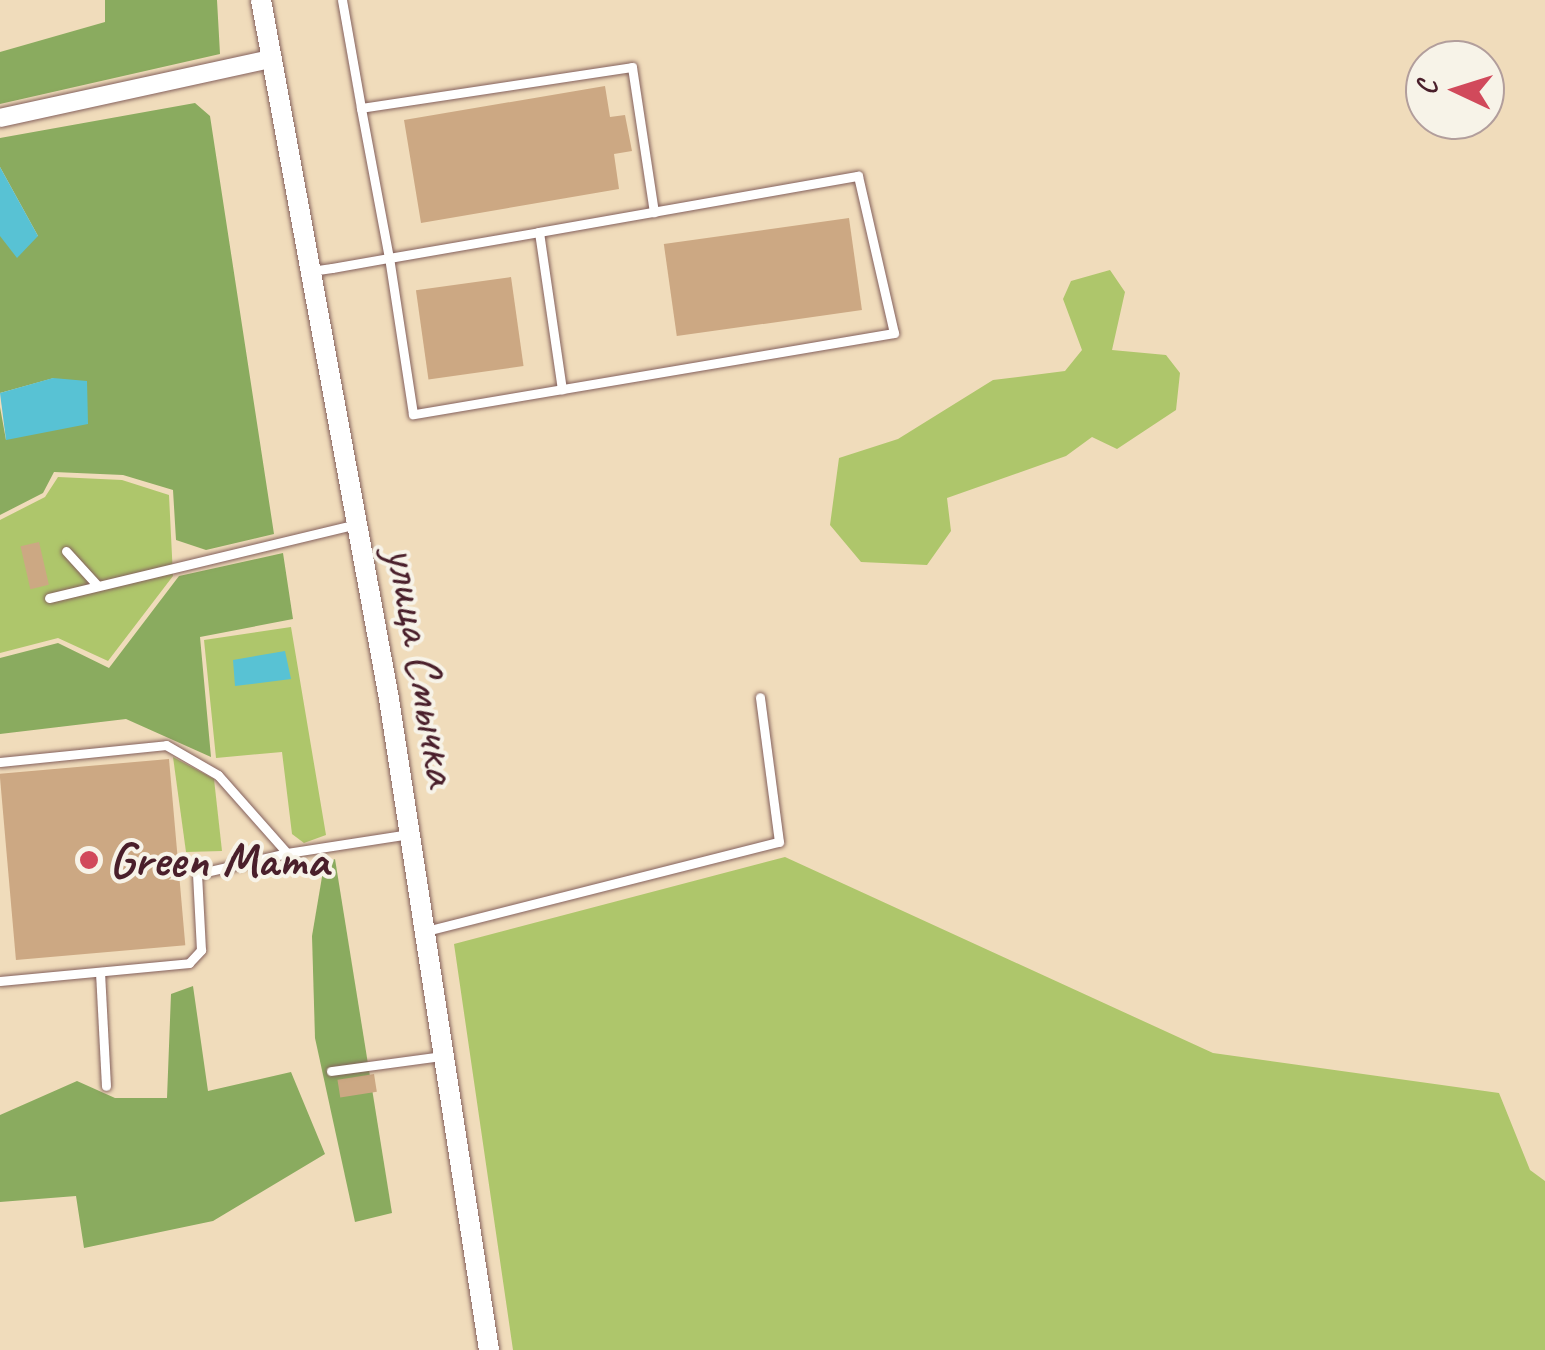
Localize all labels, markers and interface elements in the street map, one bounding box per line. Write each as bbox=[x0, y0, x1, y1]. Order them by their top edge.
north arrow bbox=[1405, 40, 1505, 140]
text: С bbox=[1409, 80, 1445, 96]
street label: улица Смычка bbox=[373, 542, 473, 790]
place label: Green Mama bbox=[109, 830, 328, 890]
marker: Green Mama bbox=[78, 849, 100, 871]

